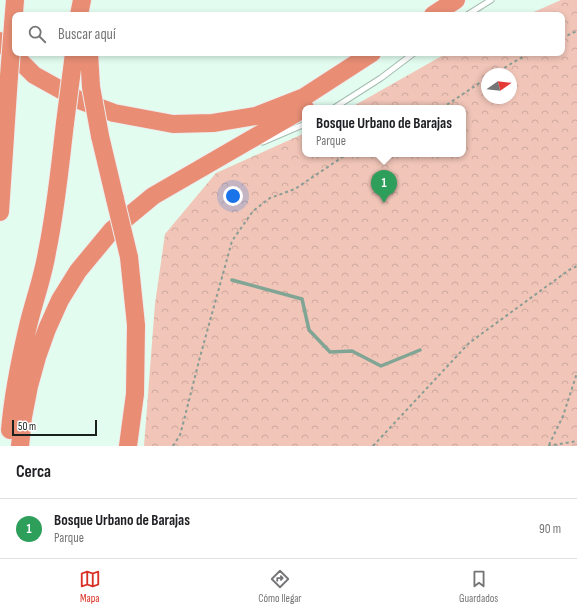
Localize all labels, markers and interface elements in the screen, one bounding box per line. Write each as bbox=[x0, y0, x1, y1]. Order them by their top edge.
search box bbox=[12, 12, 565, 56]
icon: search bbox=[26, 23, 48, 45]
text: Buscar aquí bbox=[58, 25, 116, 44]
north arrow bbox=[481, 68, 517, 104]
popup bbox=[302, 105, 466, 157]
text: Bosque Urbano de Barajas bbox=[316, 114, 452, 133]
text: Parque bbox=[316, 133, 346, 149]
pin: 1 bbox=[371, 170, 397, 203]
your location bbox=[223, 186, 243, 206]
scale bar bbox=[12, 418, 97, 437]
text: 50 m bbox=[18, 420, 36, 433]
text: Cerca bbox=[16, 462, 51, 482]
text: Bosque Urbano de Barajas bbox=[54, 511, 190, 530]
text: 1 bbox=[26, 521, 32, 537]
text: 90 m bbox=[539, 521, 561, 537]
text: Parque bbox=[54, 530, 84, 546]
tab: Mapa bbox=[79, 568, 101, 605]
tab: Cómo llegar bbox=[258, 568, 302, 605]
tab: Guardados bbox=[459, 568, 498, 605]

